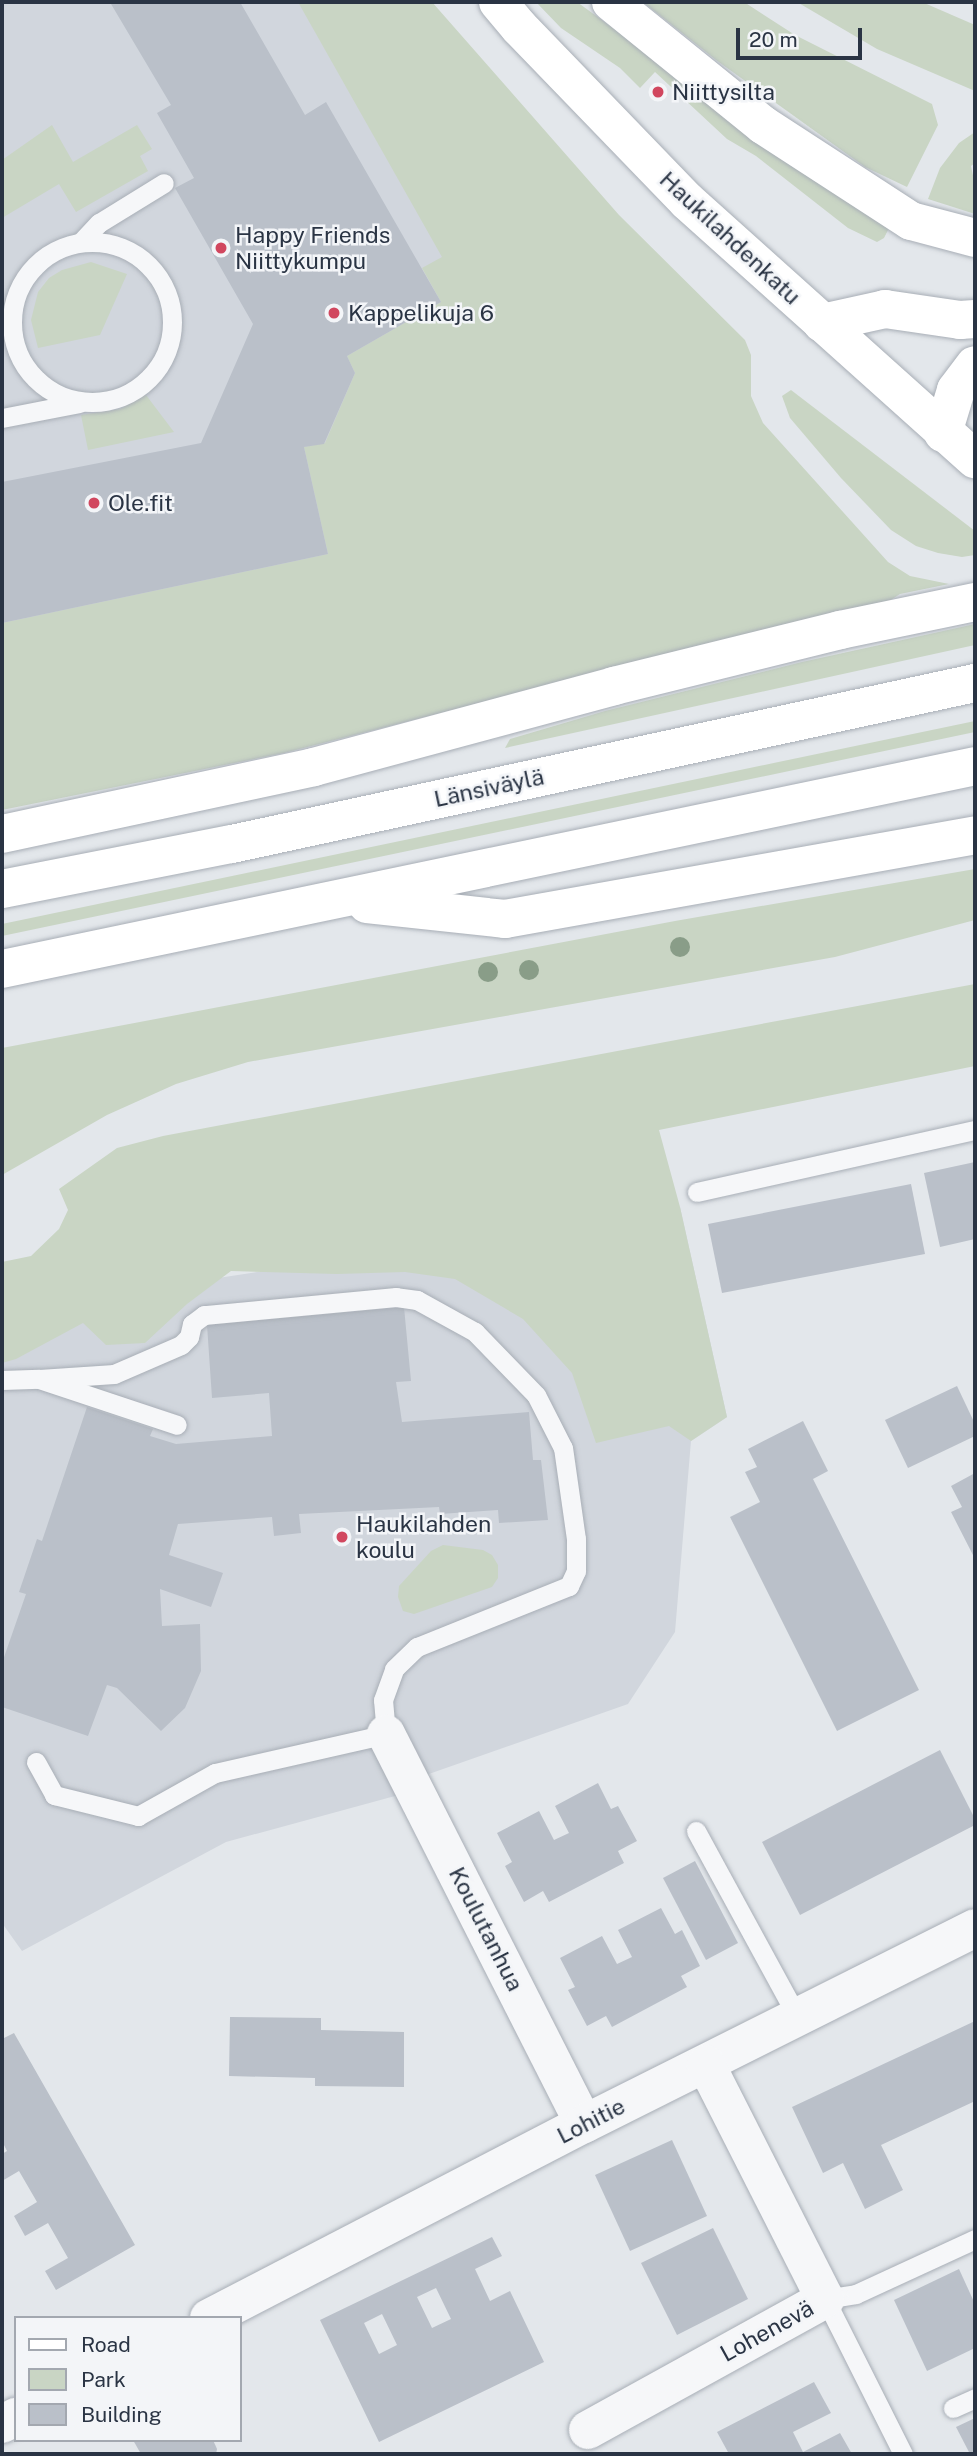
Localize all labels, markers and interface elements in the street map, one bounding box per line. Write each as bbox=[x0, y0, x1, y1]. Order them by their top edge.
scale bar bbox=[739, 14, 865, 58]
text: 20 m bbox=[749, 27, 798, 52]
place label: Niittysilta bbox=[672, 78, 775, 106]
marker: Niittysilta bbox=[650, 84, 666, 100]
street label: Haukilahdenkatu bbox=[654, 166, 806, 310]
place label: Happy Friends Niittykumpu bbox=[235, 221, 390, 275]
marker: Happy Friends Niittykumpu bbox=[213, 240, 229, 256]
place label: Kappelikuja 6 bbox=[348, 299, 494, 327]
marker: Kappelikuja 6 bbox=[326, 305, 342, 321]
place label: Ole.fit bbox=[108, 489, 173, 517]
marker: Ole.fit bbox=[86, 495, 102, 511]
street label: Länsiväylä bbox=[432, 763, 546, 813]
place label: Haukilahden koulu bbox=[356, 1510, 491, 1564]
marker: Haukilahden koulu bbox=[334, 1529, 350, 1545]
street label: Koulutanhua bbox=[443, 1862, 529, 1996]
street label: Lohitie bbox=[552, 2092, 630, 2150]
street label: Lohenevä bbox=[716, 2294, 818, 2368]
legend bbox=[14, 2316, 242, 2442]
text: Road bbox=[81, 2332, 131, 2357]
text: Park bbox=[81, 2367, 126, 2392]
text: Building bbox=[81, 2402, 162, 2427]

